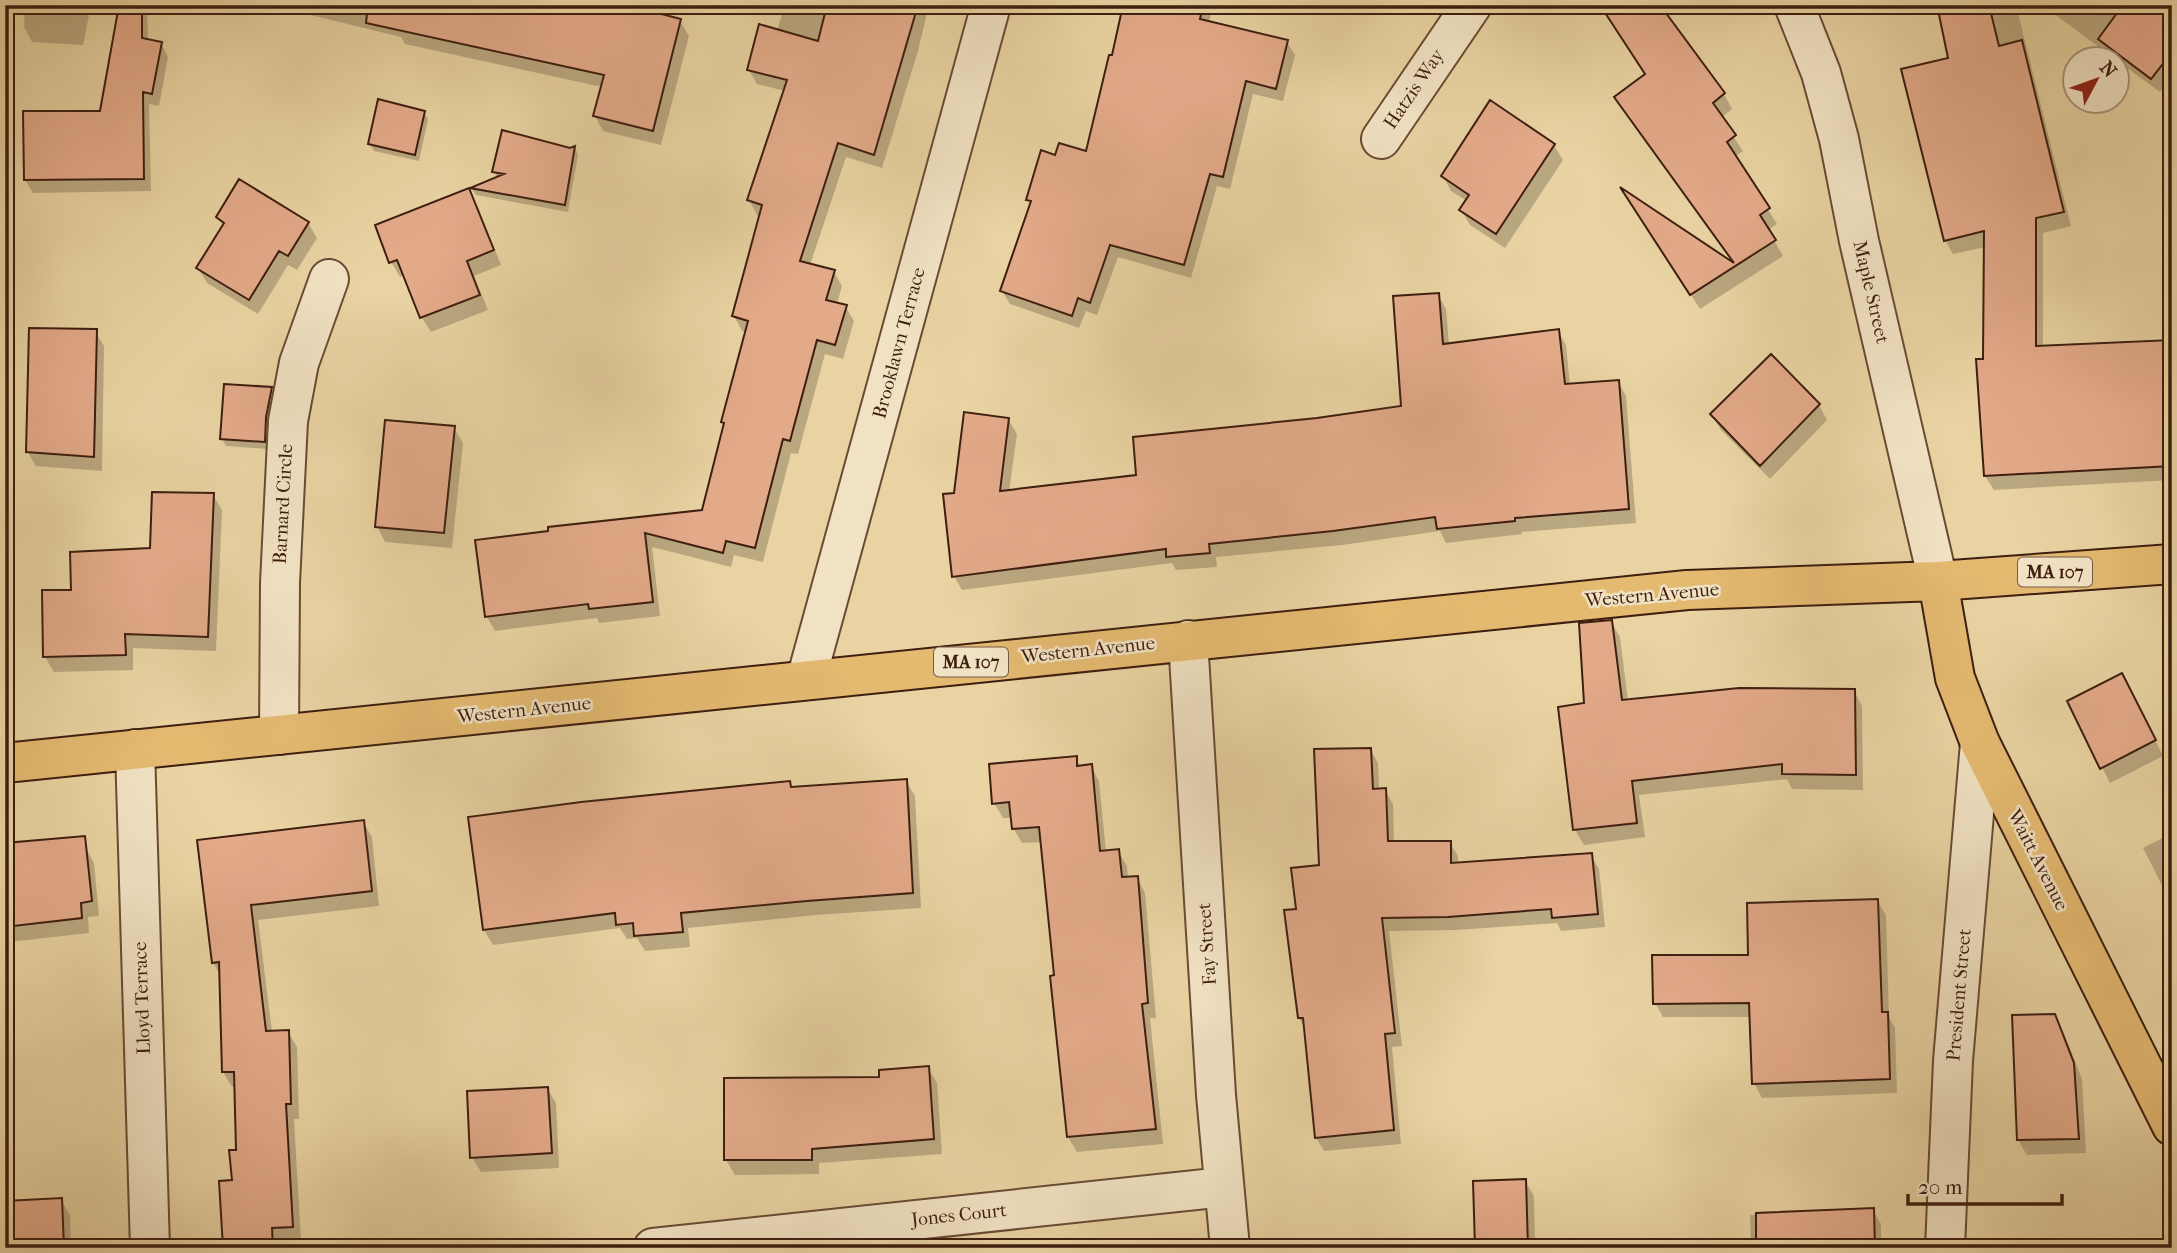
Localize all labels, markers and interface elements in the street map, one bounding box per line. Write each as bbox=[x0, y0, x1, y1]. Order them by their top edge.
street label: Hatzis Way bbox=[1379, 44, 1449, 133]
north arrow bbox=[2062, 46, 2132, 116]
text: N bbox=[2095, 57, 2121, 83]
street label: Maple Street bbox=[1848, 238, 1894, 346]
street label: Brooklawn Terrace bbox=[868, 265, 930, 421]
street label: Barnard Circle bbox=[269, 443, 297, 565]
road number: MA 107 bbox=[2018, 558, 2092, 586]
street label: Western Avenue bbox=[1583, 578, 1720, 612]
street label: Western Avenue bbox=[1019, 632, 1156, 668]
road number: MA 107 bbox=[934, 648, 1008, 676]
street label: Western Avenue bbox=[455, 692, 592, 728]
street label: Waitt Avenue bbox=[2003, 805, 2073, 914]
street label: Fay Street bbox=[1193, 902, 1221, 986]
street label: President Street bbox=[1942, 928, 1976, 1062]
street label: Lloyd Terrace bbox=[129, 941, 155, 1055]
scale bar bbox=[1908, 1162, 2062, 1206]
text: 20 m bbox=[1918, 1175, 1963, 1199]
street label: Jones Court bbox=[908, 1199, 1008, 1231]

